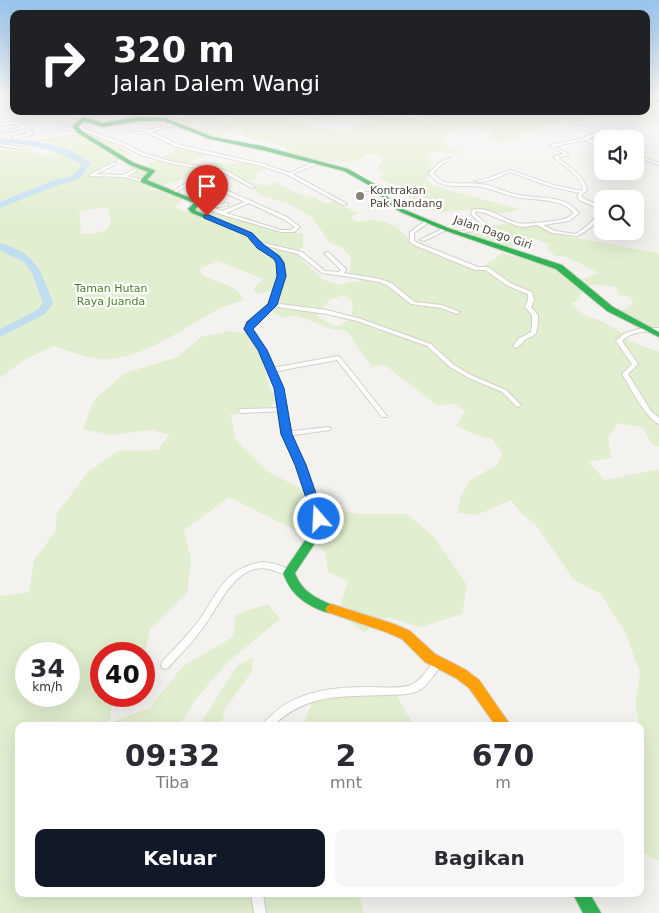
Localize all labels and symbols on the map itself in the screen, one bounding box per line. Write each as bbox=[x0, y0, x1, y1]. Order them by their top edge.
pin bbox=[186, 165, 228, 216]
place label: Kontrakan Pak Nandang bbox=[370, 184, 442, 210]
marker: Kontrakan Pak Nandang bbox=[354, 190, 366, 202]
street label: Jalan Dago Giri bbox=[451, 213, 534, 252]
park label: Taman Hutan Raya Juanda bbox=[74, 282, 147, 308]
position arrow bbox=[292, 492, 344, 544]
speed limit sign: 40 bbox=[90, 642, 155, 707]

